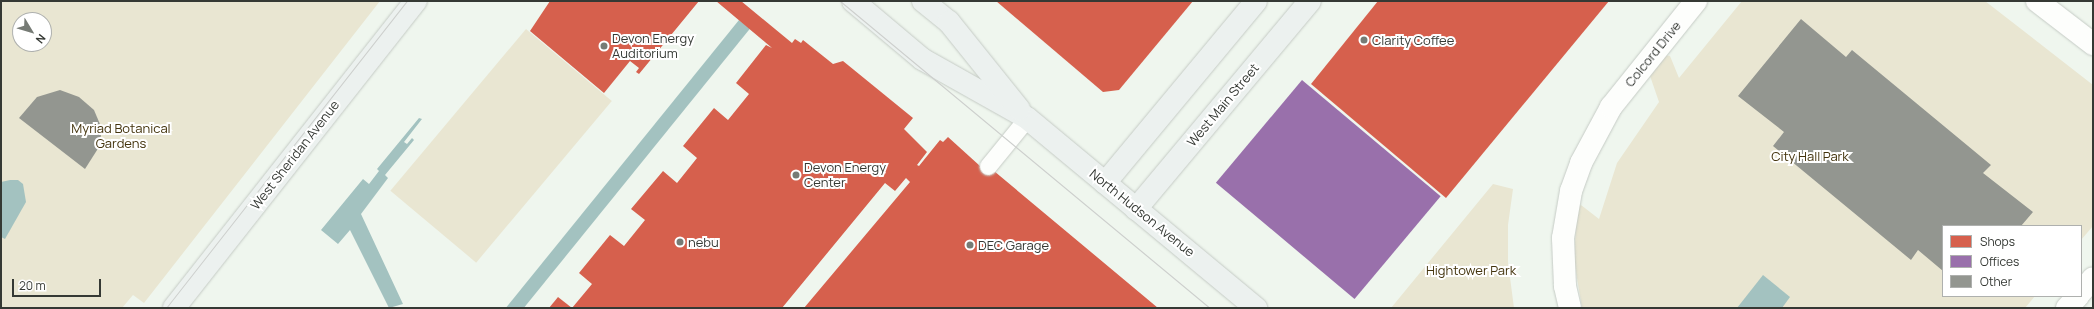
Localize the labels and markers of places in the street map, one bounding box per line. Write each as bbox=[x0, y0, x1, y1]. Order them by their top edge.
place label: Devon Energy Auditorium bbox=[612, 31, 694, 62]
place label: Clarity Coffee bbox=[1372, 32, 1454, 48]
marker: Clarity Coffee bbox=[1359, 35, 1369, 45]
marker: Devon Energy Auditorium bbox=[599, 41, 609, 51]
place label: Devon Energy Center bbox=[804, 160, 886, 191]
marker: Devon Energy Center bbox=[791, 170, 801, 180]
place label: nebu bbox=[688, 234, 719, 250]
marker: nebu bbox=[675, 237, 685, 247]
place label: DEC Garage bbox=[978, 237, 1049, 253]
marker: DEC Garage bbox=[965, 240, 975, 250]

